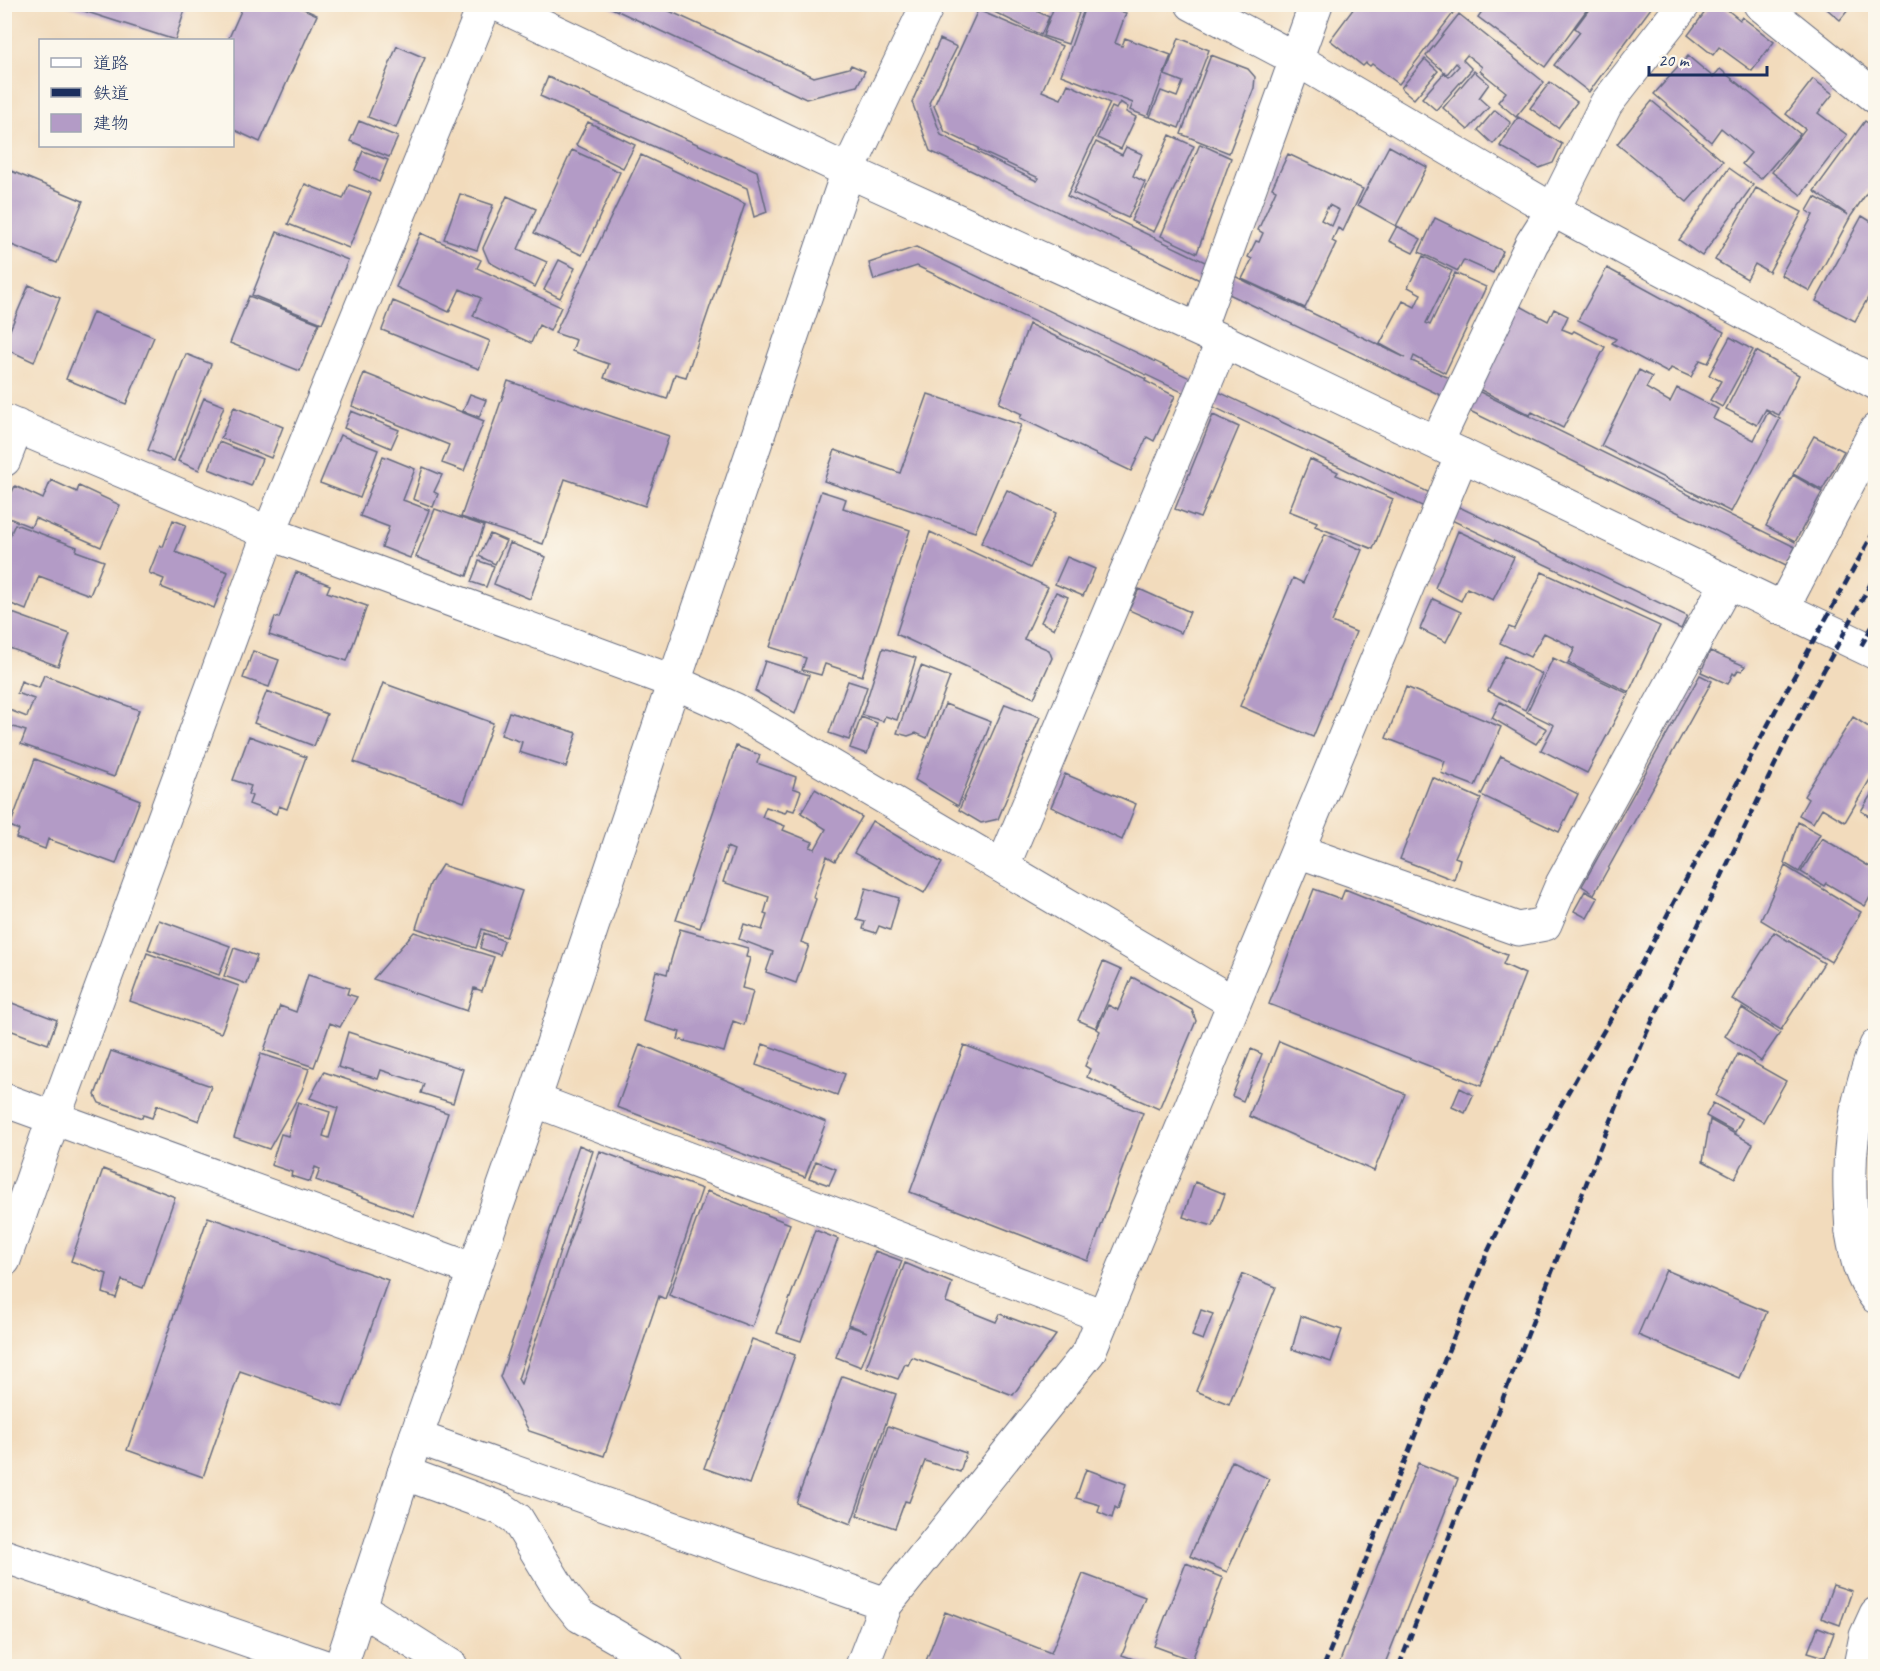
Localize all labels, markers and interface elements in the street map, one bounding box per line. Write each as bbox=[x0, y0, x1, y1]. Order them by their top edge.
legend bbox=[39, 39, 234, 147]
scale bar bbox=[1649, 39, 1768, 77]
text: 20 m bbox=[1658, 49, 1691, 71]
text: 道路 bbox=[93, 52, 129, 74]
text: 鉄道 bbox=[93, 82, 129, 104]
text: 建物 bbox=[93, 112, 129, 134]

